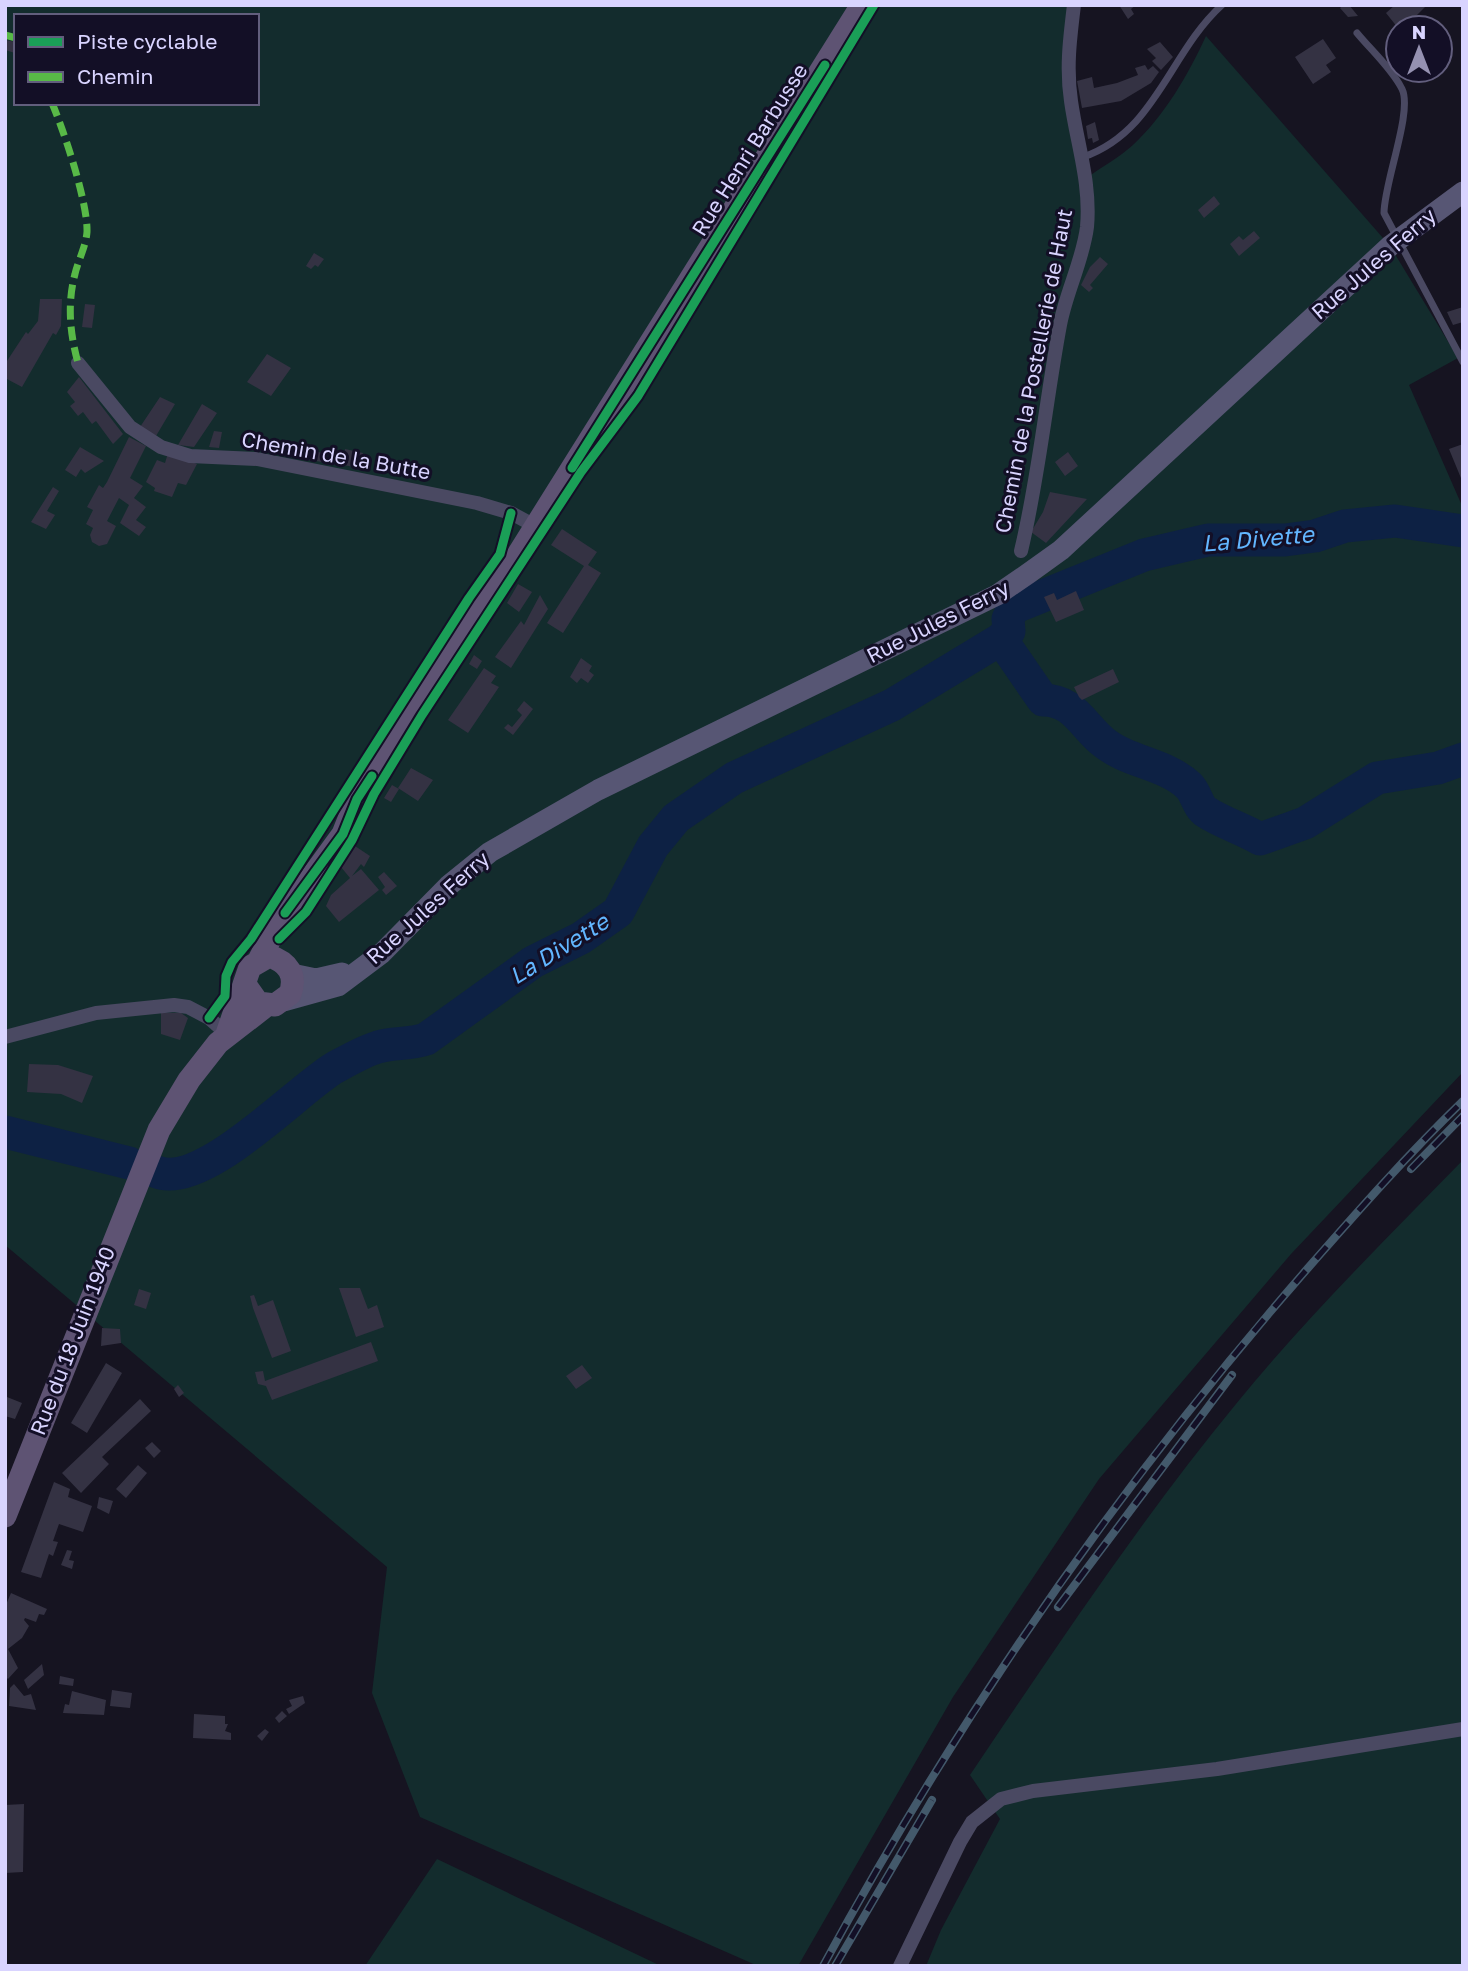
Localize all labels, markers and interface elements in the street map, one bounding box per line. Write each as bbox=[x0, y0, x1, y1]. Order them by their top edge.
legend bbox=[14, 14, 259, 105]
north arrow bbox=[1384, 14, 1454, 84]
text: N bbox=[1412, 20, 1426, 43]
text: Piste cyclable bbox=[77, 28, 217, 54]
street label: Rue Henri Barbusse bbox=[686, 58, 813, 240]
text: Chemin bbox=[77, 63, 154, 89]
street label: Rue Jules Ferry bbox=[1306, 202, 1441, 324]
street label: Chemin de la Postellerie de Haut bbox=[989, 206, 1077, 535]
street label: Chemin de la Butte bbox=[240, 426, 433, 484]
water label: La Divette bbox=[1201, 519, 1316, 557]
street label: Rue Jules Ferry bbox=[862, 574, 1013, 668]
street label: Rue Jules Ferry bbox=[360, 845, 494, 969]
water label: La Divette bbox=[504, 906, 615, 990]
street label: Rue du 18 Juin 1940 bbox=[24, 1243, 120, 1439]

